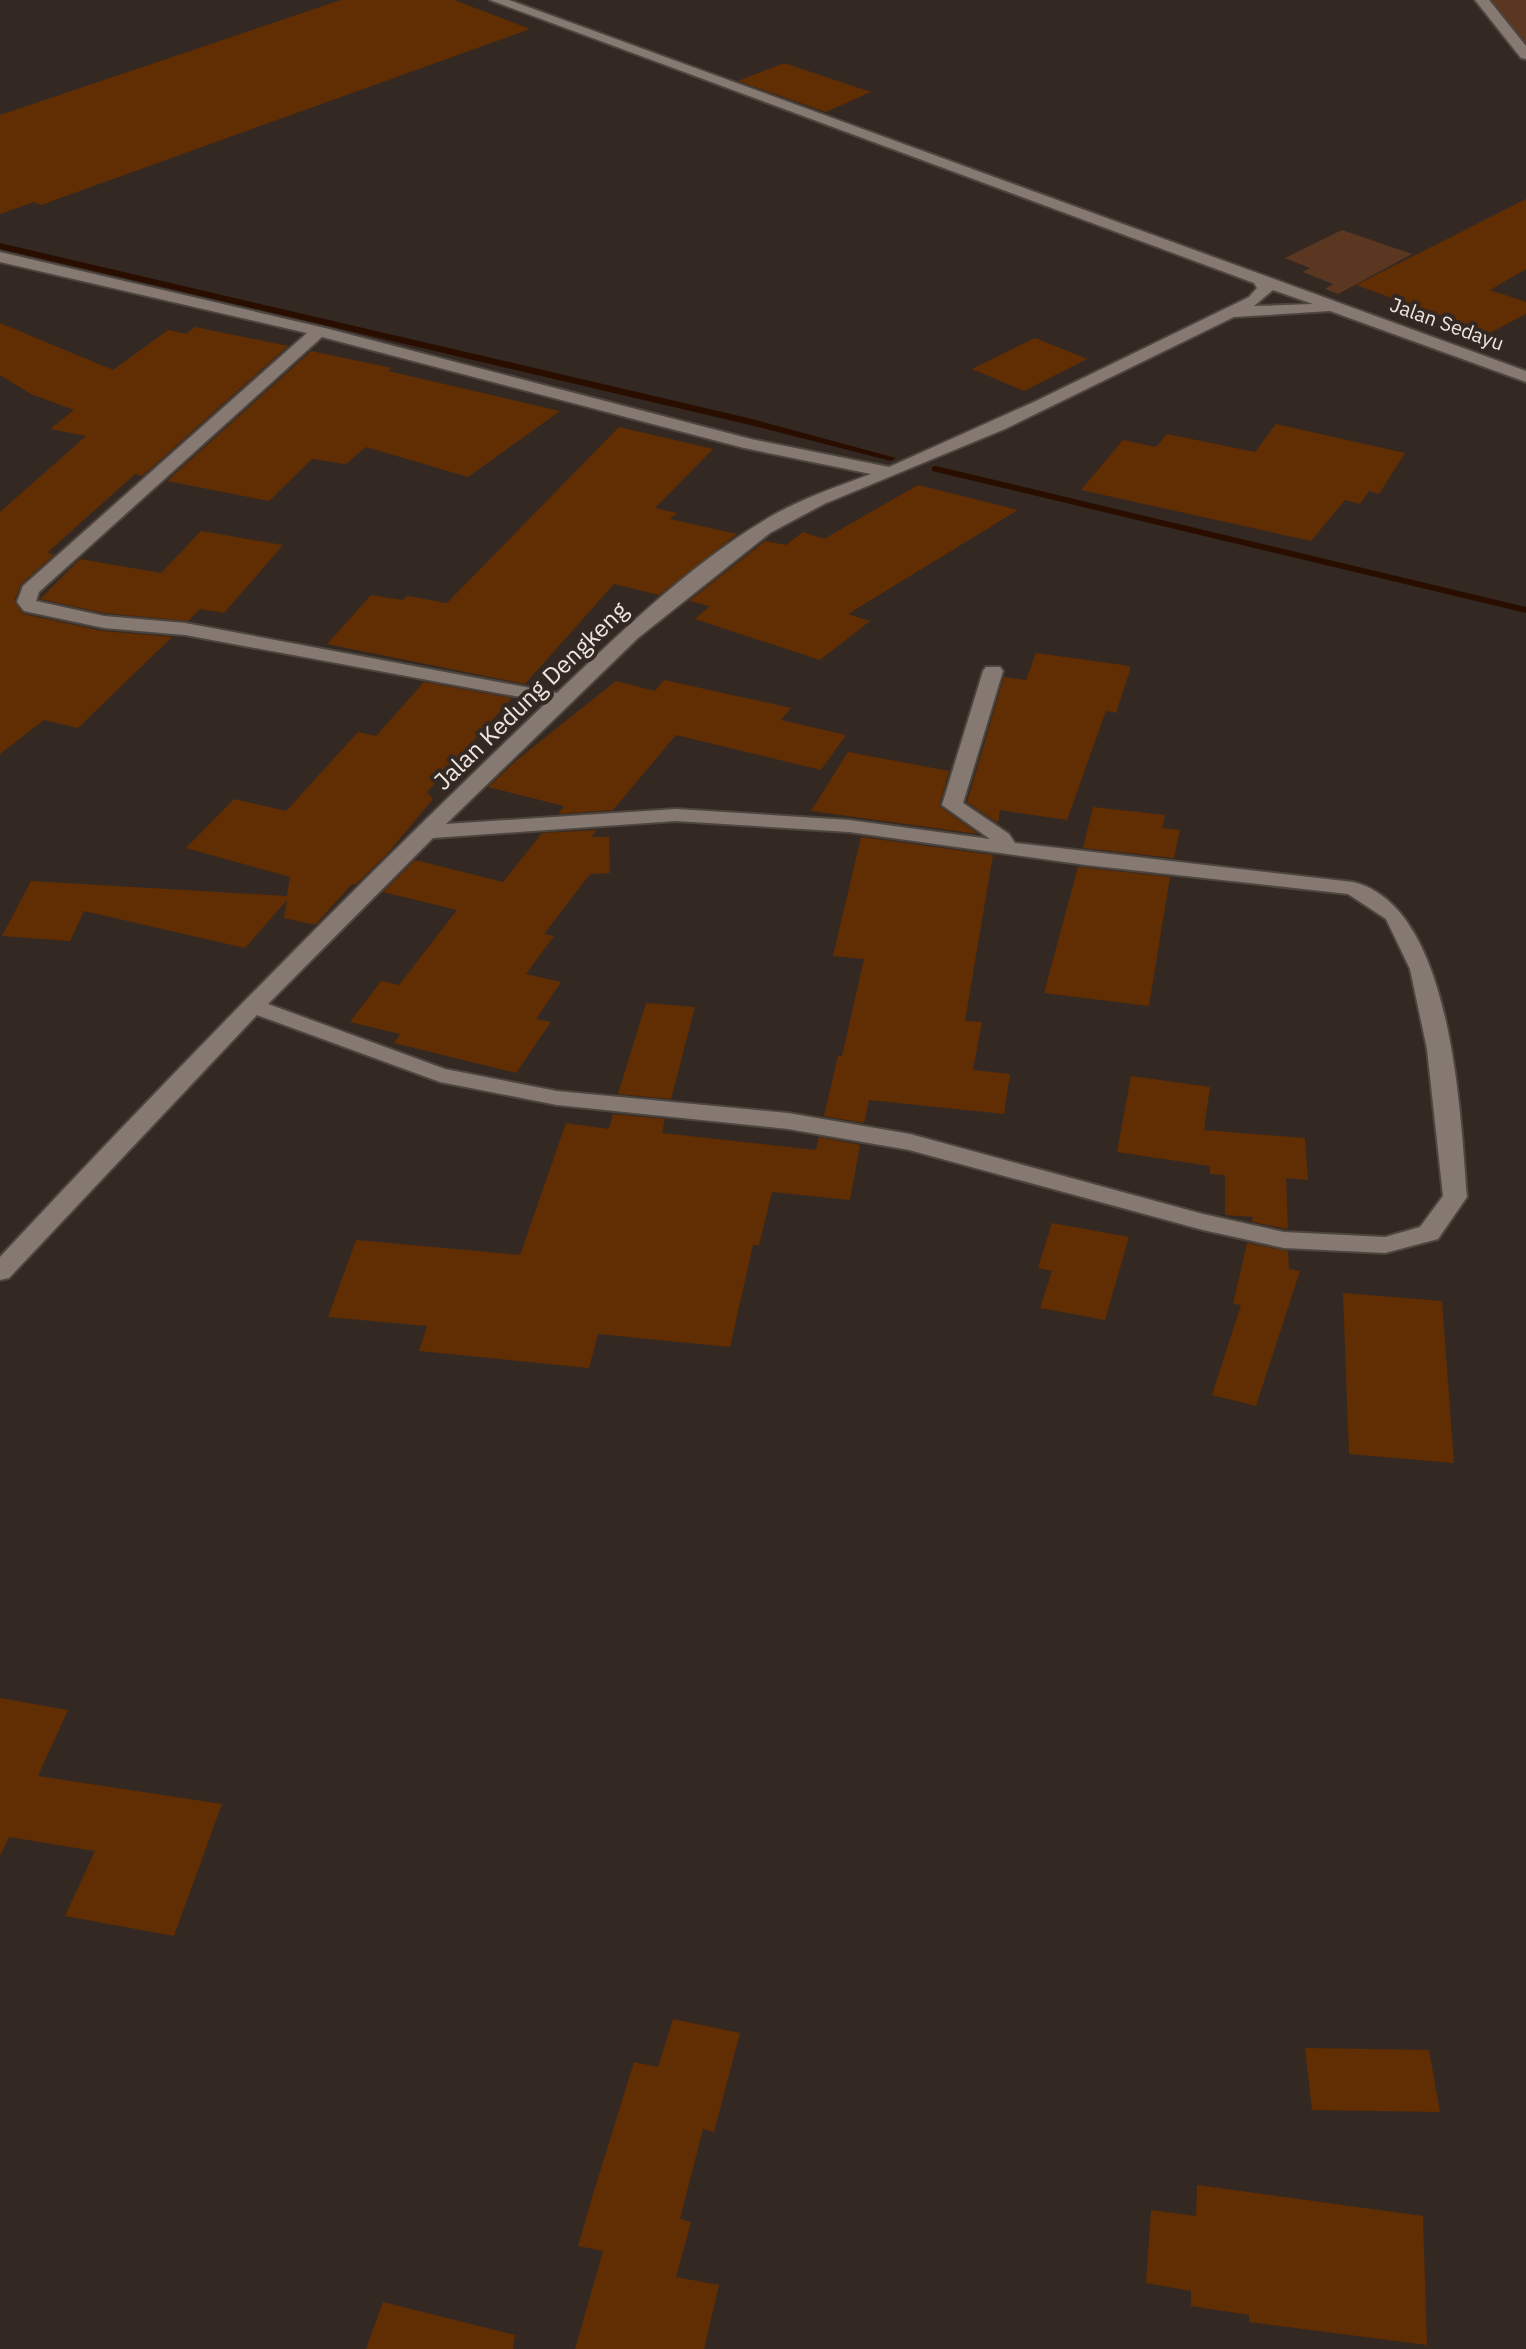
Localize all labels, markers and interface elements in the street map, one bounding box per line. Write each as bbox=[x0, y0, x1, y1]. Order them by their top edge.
street label: Jalan Sedayu bbox=[1387, 290, 1508, 357]
street label: Jalan Kedung Dengkeng bbox=[426, 594, 635, 797]

